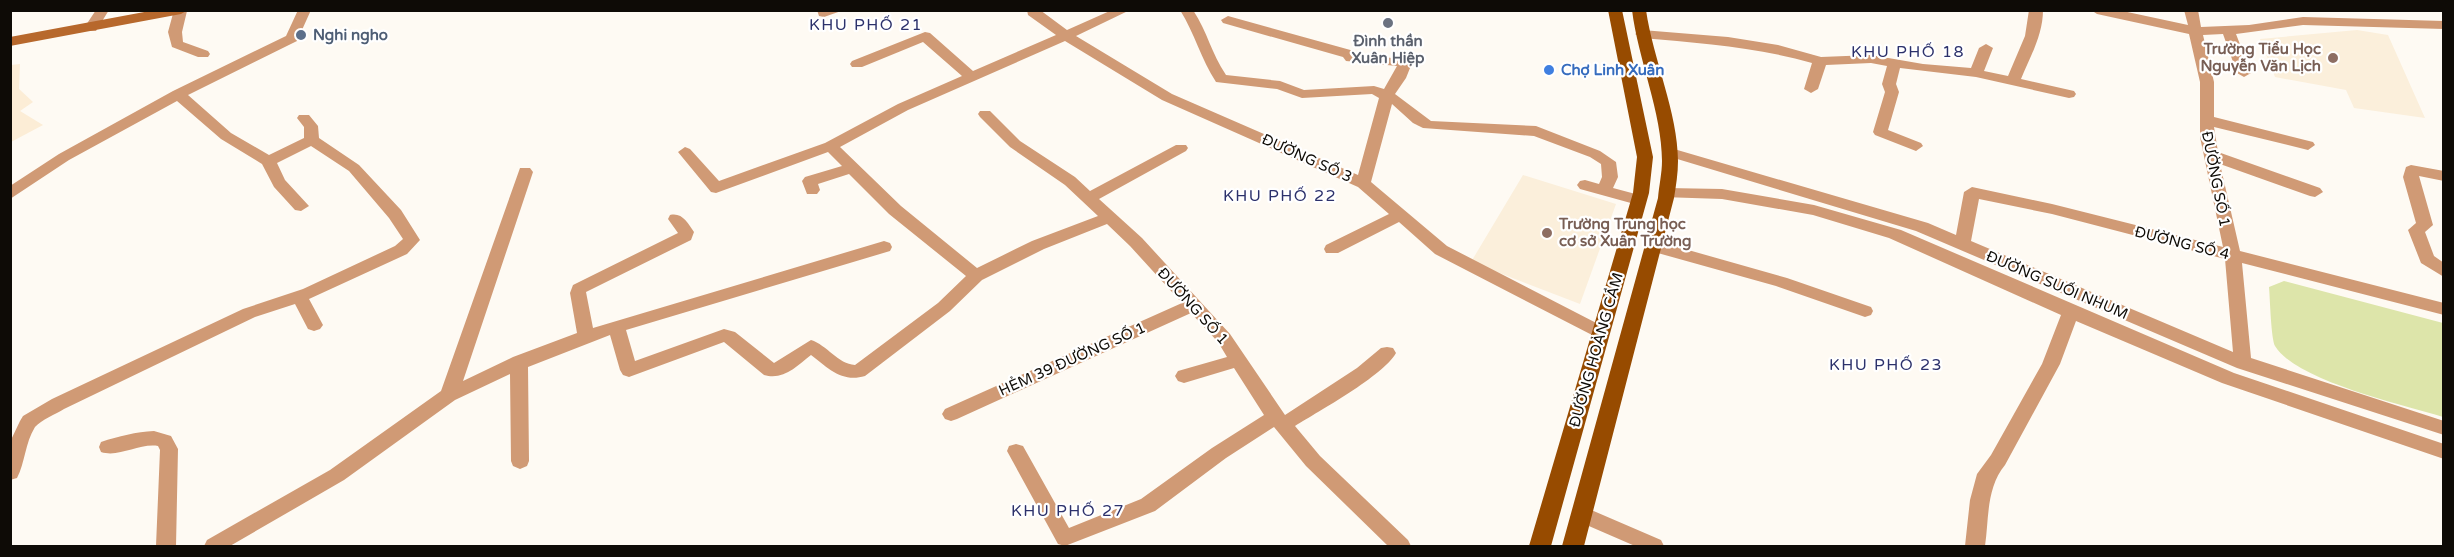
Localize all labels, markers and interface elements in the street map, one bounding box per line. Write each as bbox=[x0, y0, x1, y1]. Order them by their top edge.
district label: KHU PHỐ 21 bbox=[809, 15, 923, 35]
marker: Đình thần Xuân Hiệp bbox=[1381, 16, 1395, 30]
place label: Nghi ngho bbox=[313, 26, 388, 45]
marker: Nghi ngho bbox=[294, 28, 308, 42]
place label: Đình thần Xuân Hiệp bbox=[1351, 32, 1425, 68]
place label: Trường Tiểu Học Nguyễn Văn Lịch bbox=[2201, 40, 2321, 76]
district label: KHU PHỐ 18 bbox=[1851, 42, 1965, 62]
marker: Trường Tiểu Học Nguyễn Văn Lịch bbox=[2326, 51, 2340, 65]
place label: Chợ Linh Xuân bbox=[1561, 61, 1664, 79]
marker: Chợ Linh Xuân bbox=[1542, 63, 1556, 77]
street label: ĐƯỜNG SỐ 3 bbox=[1259, 129, 1355, 186]
street label: ĐƯỜNG SỐ 1 bbox=[2198, 129, 2235, 228]
district label: KHU PHỐ 22 bbox=[1223, 186, 1337, 206]
place label: Trường Trung học cơ sở Xuân Trường bbox=[1558, 215, 1691, 251]
street label: ĐƯỜNG SỐ 4 bbox=[2133, 222, 2231, 263]
marker: Trường Trung học cơ sở Xuân Trường bbox=[1540, 226, 1554, 240]
street label: ĐƯỜNG SUỐI NHUM bbox=[1983, 246, 2131, 323]
street label: ĐƯỜNG SỐ 1 bbox=[1154, 263, 1233, 348]
street label: ĐƯỜNG HOÀNG CẦM bbox=[1564, 270, 1627, 429]
street label: HẺM 39 ĐƯỜNG SỐ 1 bbox=[995, 318, 1148, 400]
district label: KHU PHỐ 23 bbox=[1829, 355, 1943, 375]
district label: KHU PHỐ 27 bbox=[1011, 501, 1125, 521]

